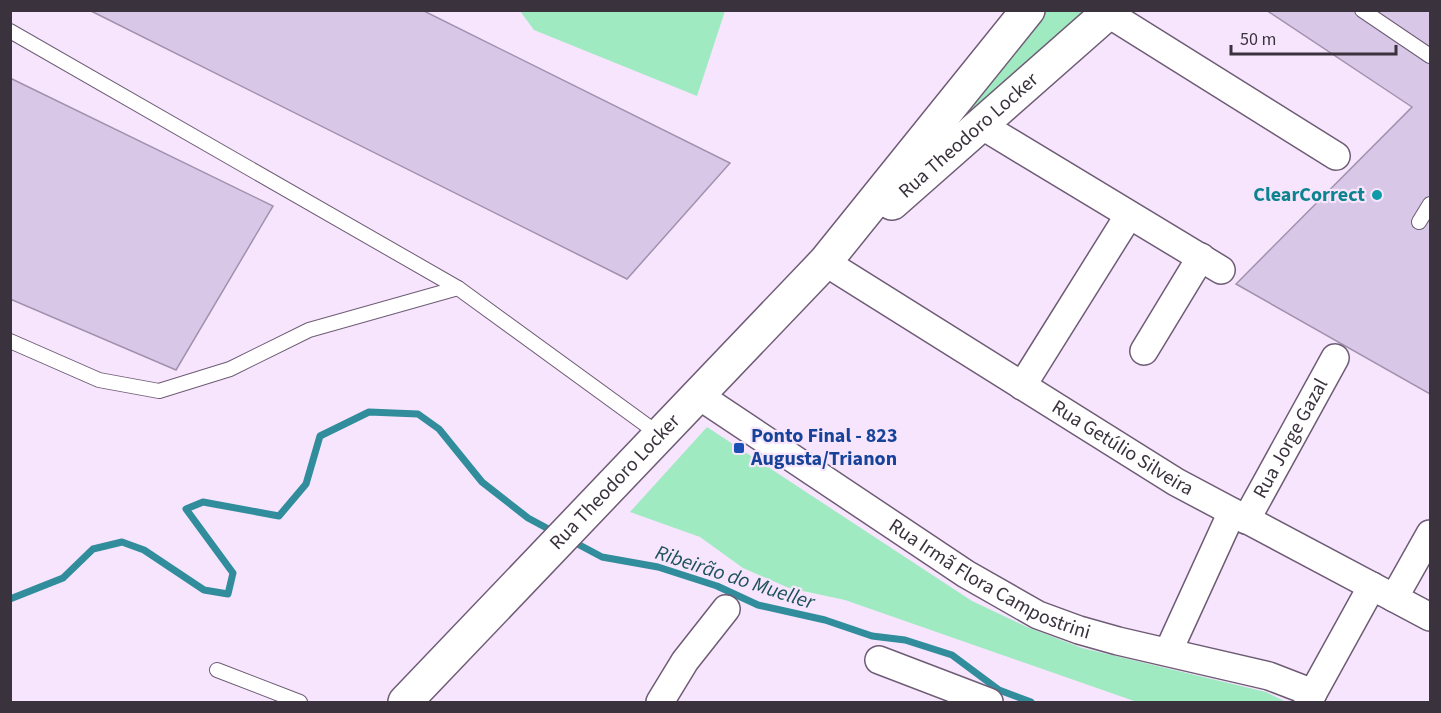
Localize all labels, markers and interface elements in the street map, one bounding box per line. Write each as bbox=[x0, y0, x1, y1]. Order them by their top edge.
scale bar bbox=[1231, 18, 1396, 56]
text: 50 m bbox=[1240, 27, 1276, 52]
street label: Rua Theodoro Locker bbox=[892, 66, 1045, 205]
place label: ClearCorrect bbox=[1253, 181, 1365, 209]
marker: ClearCorrect bbox=[1370, 188, 1384, 202]
street label: Rua Jorge Gazal bbox=[1246, 373, 1335, 504]
street label: Rua Getúlio Silveira bbox=[1046, 393, 1198, 503]
street label: Rua Theodoro Locker bbox=[543, 408, 687, 556]
place label: Ponto Final - 823 Augusta/Trianon bbox=[750, 422, 897, 473]
marker: Ponto Final - 823 Augusta/Trianon bbox=[732, 441, 746, 455]
street label: Rua Irmã Flora Campostrini bbox=[883, 512, 1094, 647]
water label: Ribeirão do Mueller bbox=[651, 537, 819, 617]

